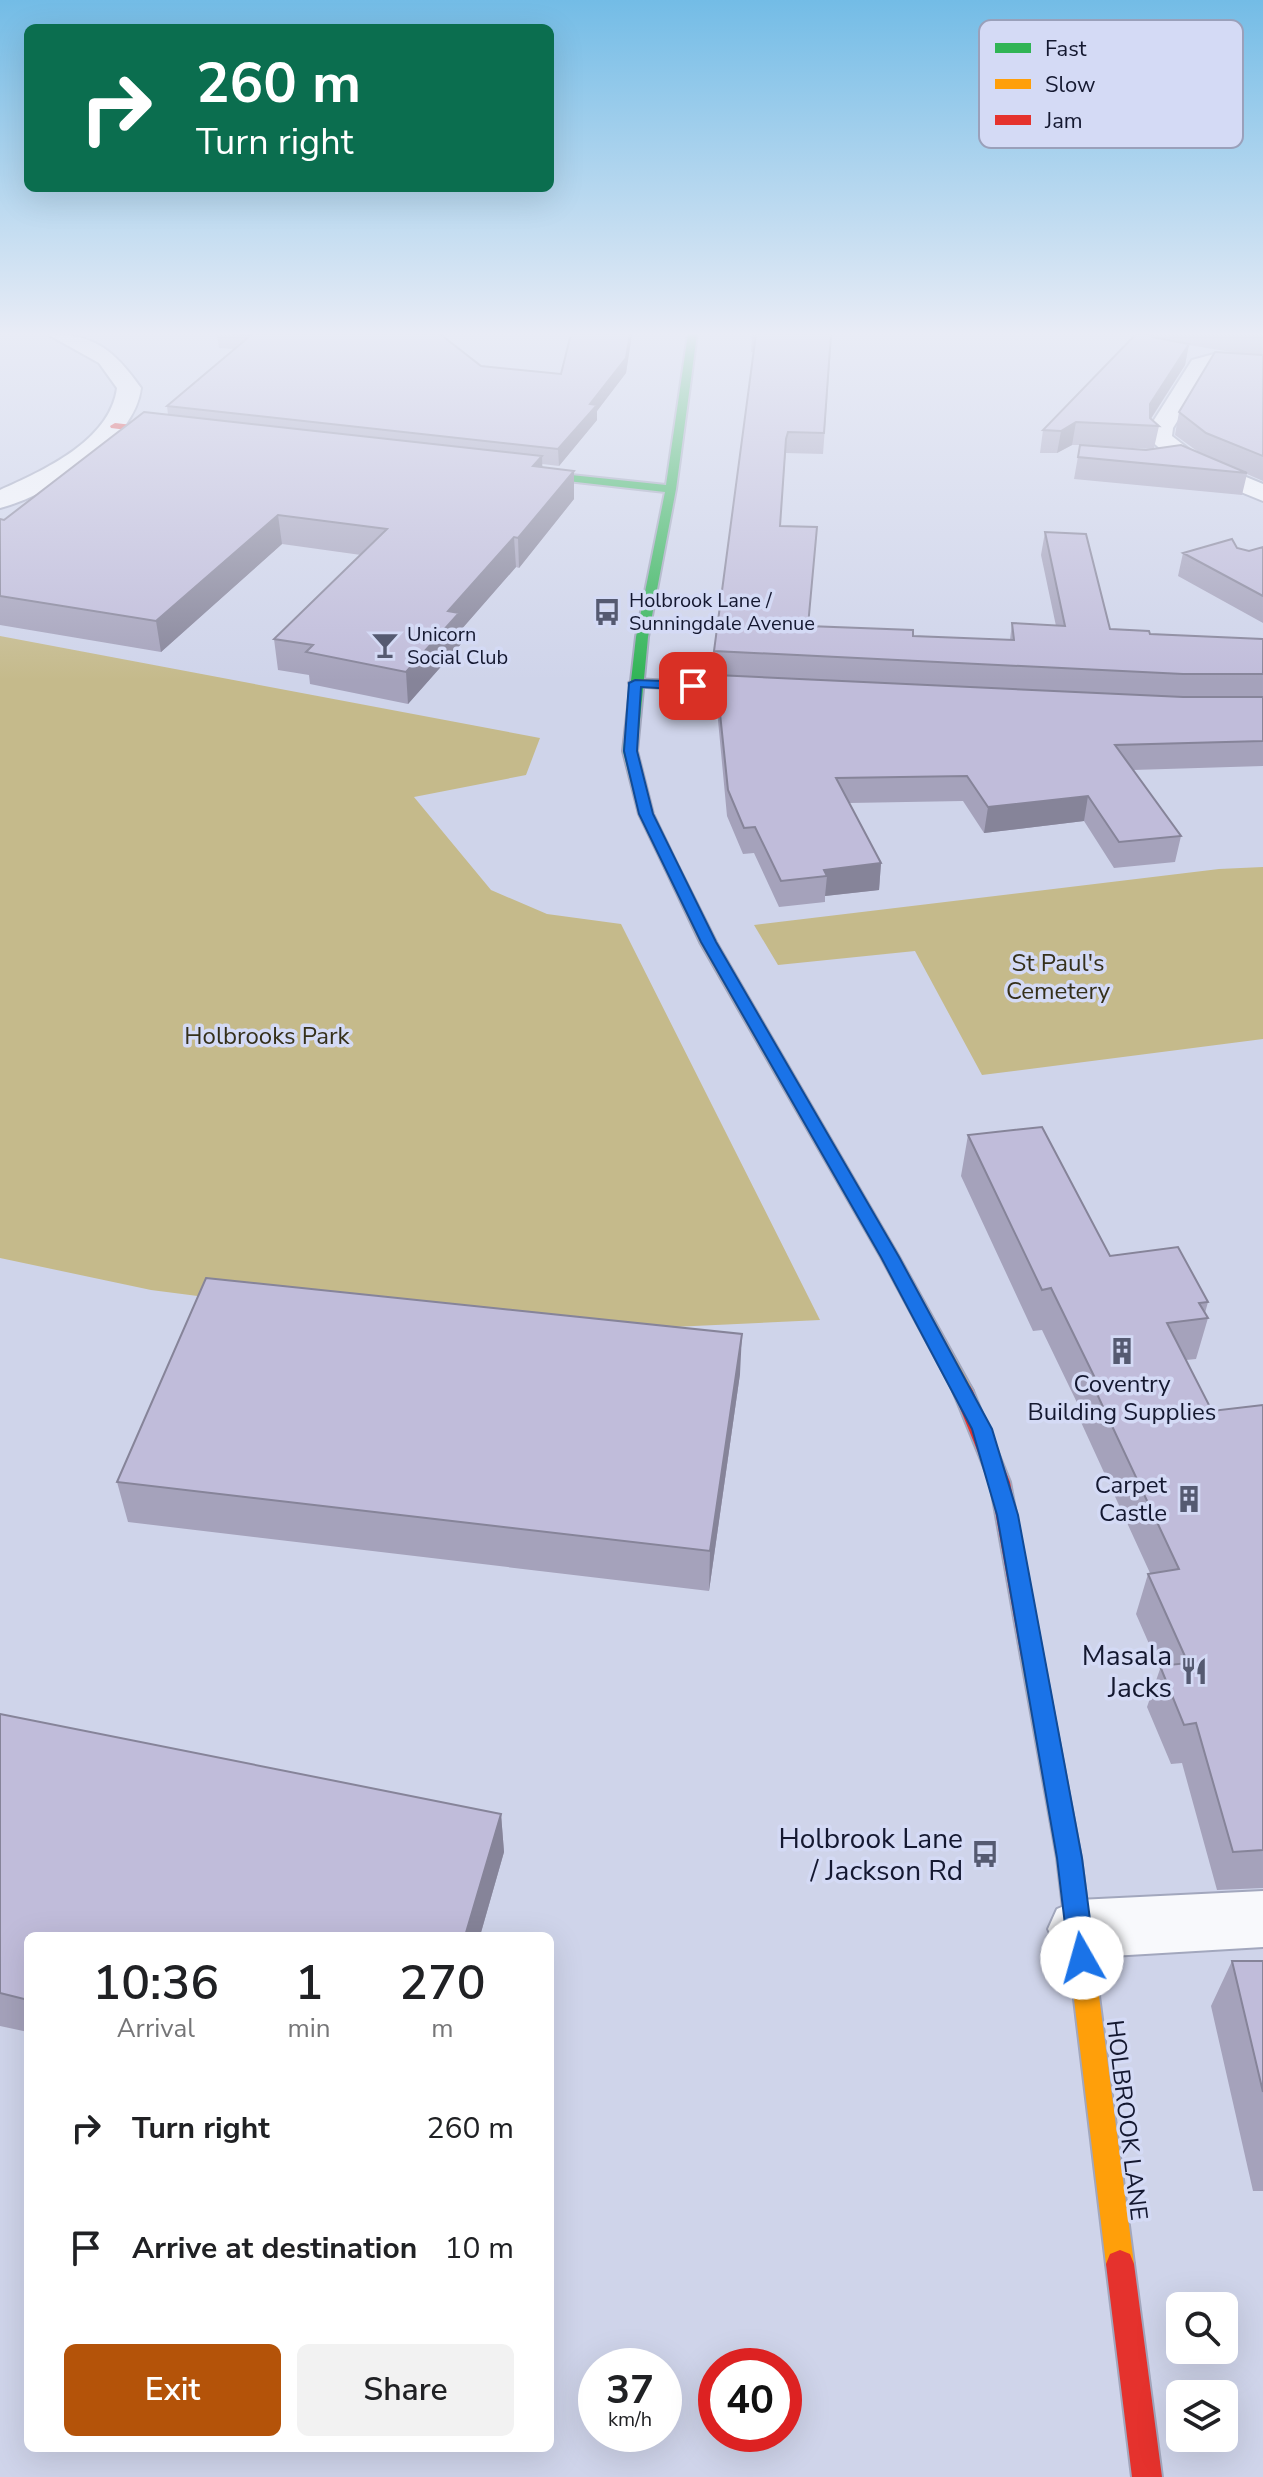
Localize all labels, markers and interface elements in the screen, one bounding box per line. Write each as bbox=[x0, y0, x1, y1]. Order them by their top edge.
legend bbox=[979, 20, 1243, 148]
text: Fast bbox=[1045, 34, 1087, 64]
text: 260 m bbox=[196, 45, 361, 122]
icon: right bbox=[64, 56, 168, 160]
text: Slow bbox=[1045, 70, 1096, 100]
text: Jam bbox=[1044, 106, 1083, 136]
text: Turn right bbox=[196, 118, 353, 167]
place label: Holbrook Lane / Sunningdale Avenue bbox=[629, 587, 815, 637]
bus stop icon: Holbrook Lane / Sunningdale Avenue bbox=[592, 597, 622, 627]
place label: Unicorn Social Club bbox=[407, 621, 508, 671]
bar icon: Unicorn Social Club bbox=[370, 630, 400, 660]
pin bbox=[659, 652, 727, 720]
icon: arrive bbox=[671, 664, 715, 708]
park label: St Paul's Cemetery bbox=[1006, 947, 1111, 1007]
park label: Holbrooks Park bbox=[184, 1020, 351, 1052]
building icon: Coventry Building Supplies bbox=[1107, 1336, 1137, 1366]
place label: Coventry Building Supplies bbox=[1028, 1368, 1216, 1428]
place label: Carpet Castle bbox=[1095, 1469, 1168, 1529]
building icon: Carpet Castle bbox=[1174, 1484, 1204, 1514]
place label: Masala Jacks bbox=[1082, 1637, 1172, 1707]
restaurant icon: Masala Jacks bbox=[1179, 1656, 1209, 1686]
place label: Holbrook Lane / Jackson Rd bbox=[778, 1820, 963, 1890]
bus stop icon: Holbrook Lane / Jackson Rd bbox=[970, 1839, 1000, 1869]
position arrow bbox=[1040, 1916, 1124, 2000]
text: 10:36 bbox=[92, 1950, 219, 2016]
text: 1 bbox=[295, 1950, 323, 2016]
text: 270 bbox=[399, 1950, 486, 2016]
text: Arrival bbox=[117, 2011, 195, 2046]
text: min bbox=[288, 2011, 331, 2046]
text: m bbox=[431, 2011, 453, 2046]
street label: HOLBROOK LANE bbox=[1099, 2018, 1155, 2222]
icon: right bbox=[64, 2106, 108, 2150]
text: Turn right bbox=[132, 2108, 270, 2149]
text: 260 m bbox=[427, 2108, 514, 2149]
icon: arrive bbox=[64, 2226, 108, 2270]
text: Arrive at destination bbox=[132, 2228, 417, 2269]
text: 10 m bbox=[445, 2228, 514, 2269]
map controls bbox=[1166, 2292, 1238, 2452]
button: search bbox=[1166, 2292, 1238, 2364]
button: Exit bbox=[64, 2344, 281, 2436]
button: Share bbox=[297, 2344, 514, 2436]
speed limit sign: 40 bbox=[698, 2348, 802, 2452]
text: 37 bbox=[606, 2363, 654, 2417]
button: layers bbox=[1166, 2380, 1238, 2452]
text: km/h bbox=[608, 2406, 652, 2433]

